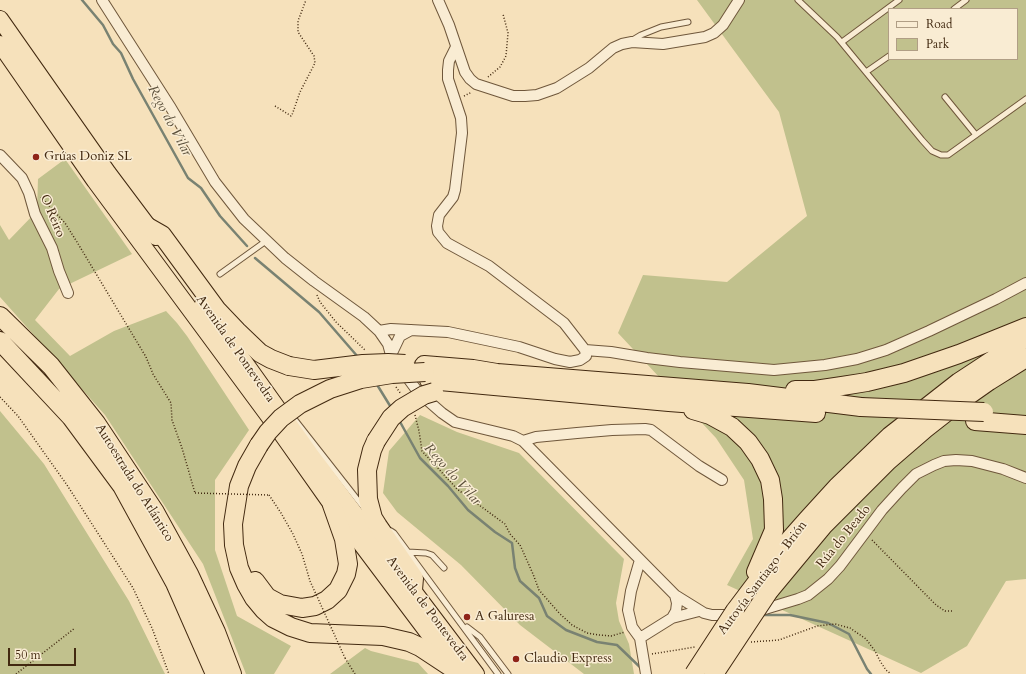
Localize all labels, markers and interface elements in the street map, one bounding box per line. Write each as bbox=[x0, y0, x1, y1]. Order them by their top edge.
legend bbox=[888, 8, 1018, 60]
text: Road bbox=[926, 16, 952, 32]
text: Park bbox=[926, 36, 949, 52]
water label: Rego do Vilar bbox=[143, 83, 195, 159]
place label: Grúas Doniz SL bbox=[44, 149, 132, 165]
marker: Grúas Doniz SL bbox=[31, 152, 41, 162]
street label: O Reiro bbox=[36, 192, 68, 240]
street label: Avenida de Pontevedra bbox=[192, 293, 278, 405]
street label: Autoestrada do Atlántico bbox=[91, 421, 177, 545]
water label: Rego do Vilar bbox=[420, 441, 484, 509]
street label: Rúa do Beado bbox=[814, 502, 874, 572]
street label: Autovía Santiago - Brión bbox=[715, 518, 811, 638]
street label: Avenida de Pontevedra bbox=[383, 554, 471, 664]
place label: A Galuresa bbox=[475, 609, 535, 625]
marker: A Galuresa bbox=[462, 612, 472, 622]
scale bar bbox=[10, 640, 78, 666]
text: 50 m bbox=[15, 647, 41, 663]
place label: Claudio Express bbox=[524, 651, 612, 667]
marker: Claudio Express bbox=[511, 654, 521, 664]

